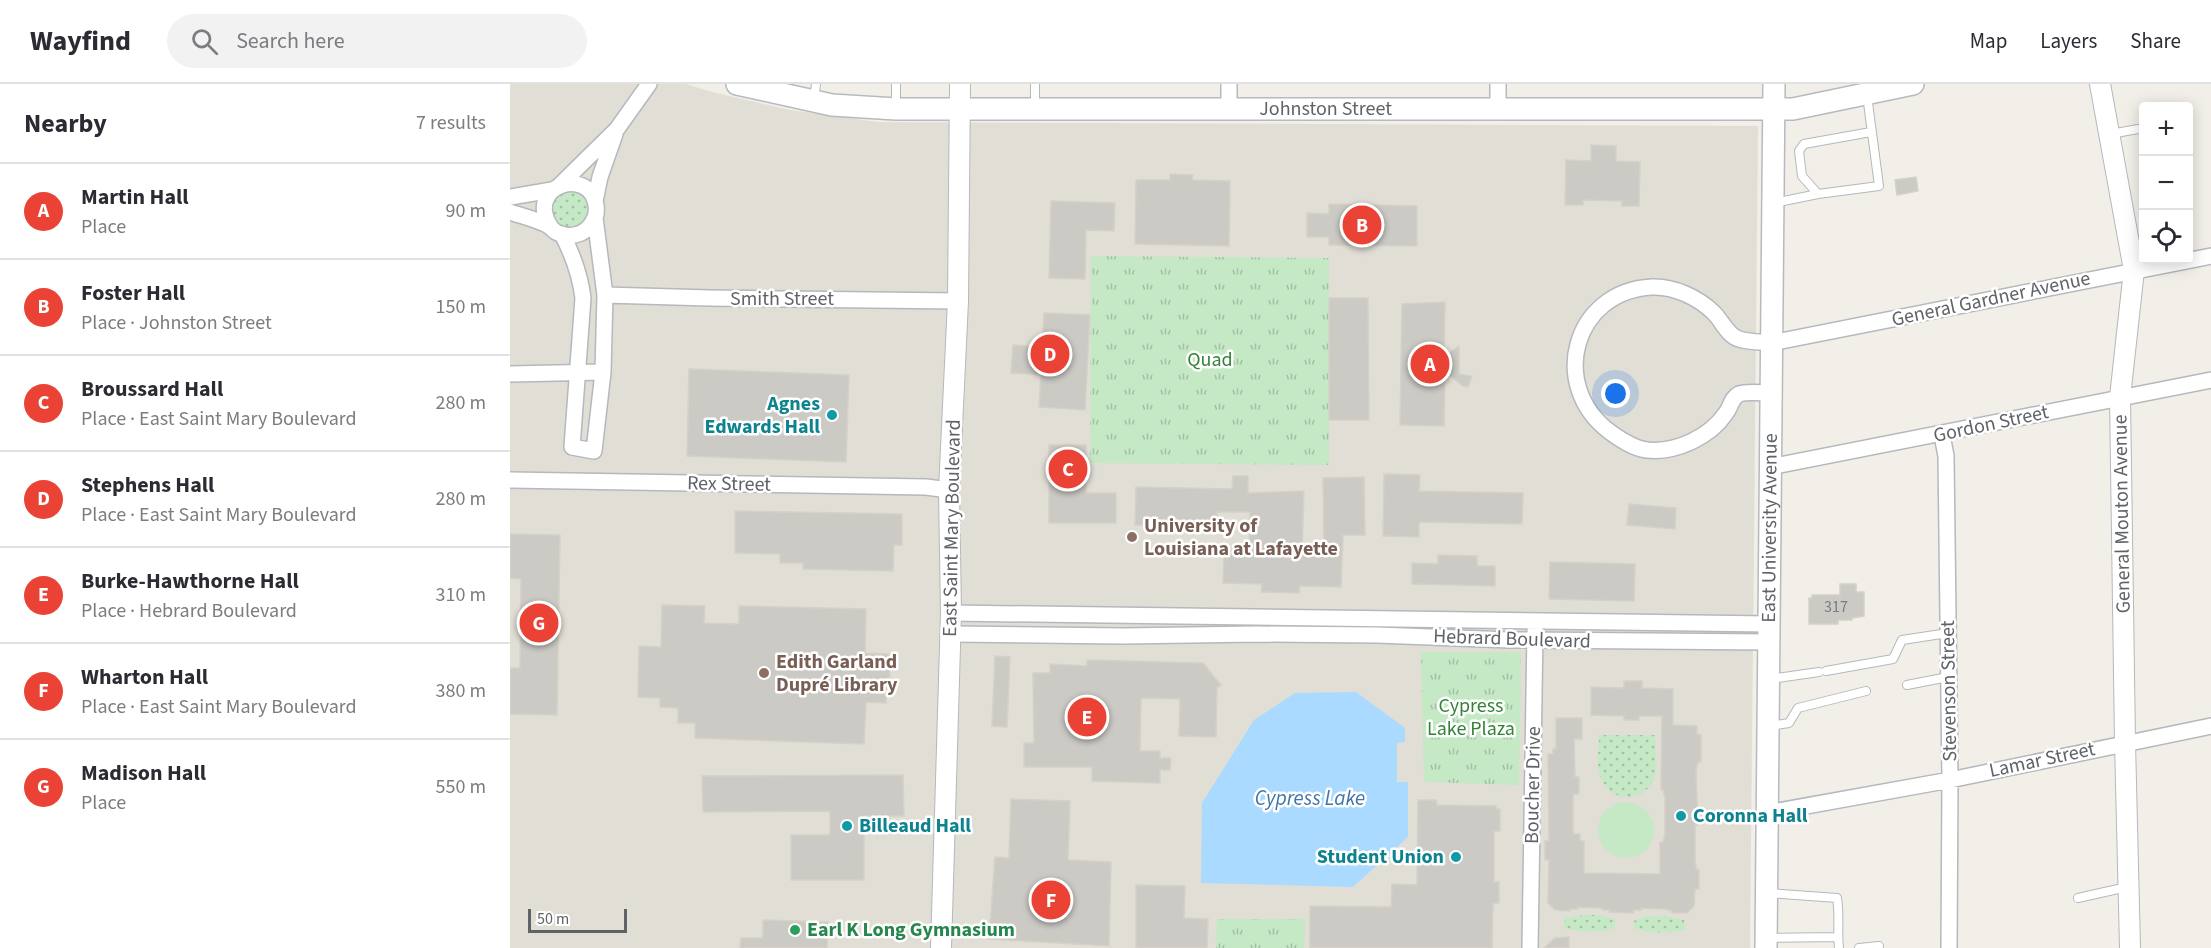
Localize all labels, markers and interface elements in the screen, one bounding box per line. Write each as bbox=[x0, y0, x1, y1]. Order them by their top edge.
search box bbox=[167, 14, 587, 68]
text: Wayfind bbox=[30, 21, 131, 61]
icon: search bbox=[188, 25, 221, 58]
text: Search here bbox=[236, 25, 345, 57]
text: Map bbox=[1970, 26, 2007, 56]
text: Layers bbox=[2040, 26, 2097, 56]
text: Share bbox=[2130, 26, 2181, 56]
street label: Johnston Street bbox=[1259, 95, 1392, 123]
map controls bbox=[2139, 102, 2193, 264]
button: + bbox=[2139, 102, 2193, 156]
text: Nearby bbox=[24, 105, 107, 142]
text: 7 results bbox=[416, 109, 486, 137]
button: − bbox=[2139, 156, 2193, 210]
text: Martin Hall bbox=[81, 181, 189, 213]
text: A bbox=[38, 197, 49, 225]
text: 90 m bbox=[446, 197, 486, 225]
pin: B bbox=[1342, 202, 1382, 248]
button: locate bbox=[2139, 210, 2193, 264]
text: Place bbox=[81, 213, 126, 241]
street label: General Gardner Avenue bbox=[1889, 264, 2093, 334]
text: Foster Hall bbox=[81, 277, 185, 309]
street label: Smith Street bbox=[730, 285, 834, 313]
text: B bbox=[37, 293, 50, 321]
text: 150 m bbox=[436, 293, 486, 321]
text: Place · Johnston Street bbox=[81, 309, 272, 337]
pin: D bbox=[1030, 332, 1070, 376]
pin: A bbox=[1410, 342, 1450, 386]
park label: Quad bbox=[1187, 346, 1233, 374]
text: Broussard Hall bbox=[81, 373, 223, 405]
your location bbox=[1601, 379, 1630, 408]
text: C bbox=[38, 389, 49, 417]
text: 280 m bbox=[436, 389, 486, 417]
place label: Agnes Edwards Hall bbox=[704, 390, 820, 441]
street label: Gordon Street bbox=[1931, 398, 2051, 450]
text: Place · East Saint Mary Boulevard bbox=[81, 405, 357, 433]
marker: Agnes Edwards Hall bbox=[825, 408, 839, 422]
street label: General Mouton Avenue bbox=[2106, 414, 2138, 614]
street label: East Saint Mary Boulevard bbox=[936, 419, 968, 637]
street label: East University Avenue bbox=[1755, 433, 1785, 623]
pin: C bbox=[1048, 446, 1088, 492]
text: Stephens Hall bbox=[81, 469, 214, 501]
street label: Rex Street bbox=[687, 469, 771, 499]
text: D bbox=[37, 485, 50, 513]
text: 280 m bbox=[436, 485, 486, 513]
text: Place · East Saint Mary Boulevard bbox=[81, 501, 357, 529]
place label: University of Louisiana at Lafayette bbox=[1144, 512, 1338, 563]
marker: University of Louisiana at Lafayette bbox=[1125, 530, 1139, 544]
text: Burke-Hawthorne Hall bbox=[81, 565, 299, 597]
text: E bbox=[38, 581, 49, 609]
text: 310 m bbox=[436, 581, 486, 609]
house number: 317 bbox=[1824, 596, 1848, 618]
text: Place · Hebrard Boulevard bbox=[81, 597, 297, 625]
pin: G bbox=[519, 600, 558, 646]
street label: Stevenson Street bbox=[1934, 620, 1964, 762]
street label: Hebrard Boulevard bbox=[1433, 622, 1591, 656]
place label: Edith Garland Dupré Library bbox=[776, 648, 898, 699]
text: Wharton Hall bbox=[81, 661, 208, 693]
marker: Edith Garland Dupré Library bbox=[757, 666, 771, 680]
text: F bbox=[38, 677, 49, 705]
text: 380 m bbox=[436, 677, 486, 705]
park label: Cypress Lake Plaza bbox=[1427, 692, 1515, 743]
text: Place · East Saint Mary Boulevard bbox=[81, 693, 357, 721]
pin: E bbox=[1068, 694, 1106, 740]
street label: Boucher Drive bbox=[1518, 726, 1548, 844]
street label: Lamar Street bbox=[1987, 735, 2098, 785]
text: Madison Hall bbox=[81, 757, 206, 789]
text: G bbox=[37, 773, 50, 801]
text: 550 m bbox=[436, 773, 486, 801]
water label: Cypress Lake bbox=[1255, 783, 1365, 813]
text: Place bbox=[81, 789, 126, 817]
place label: Coronna Hall bbox=[1693, 802, 1808, 830]
marker: Coronna Hall bbox=[1674, 809, 1688, 823]
place label: Billeaud Hall bbox=[859, 812, 971, 840]
marker: Billeaud Hall bbox=[840, 819, 854, 833]
place label: Student Union bbox=[1317, 843, 1444, 871]
marker: Student Union bbox=[1449, 850, 1463, 864]
pin: F bbox=[1032, 878, 1070, 922]
scale bar bbox=[528, 906, 627, 934]
text: 50 m bbox=[537, 908, 569, 930]
place label: Earl K Long Gymnasium bbox=[807, 916, 1015, 944]
marker: Earl K Long Gymnasium bbox=[788, 923, 802, 937]

